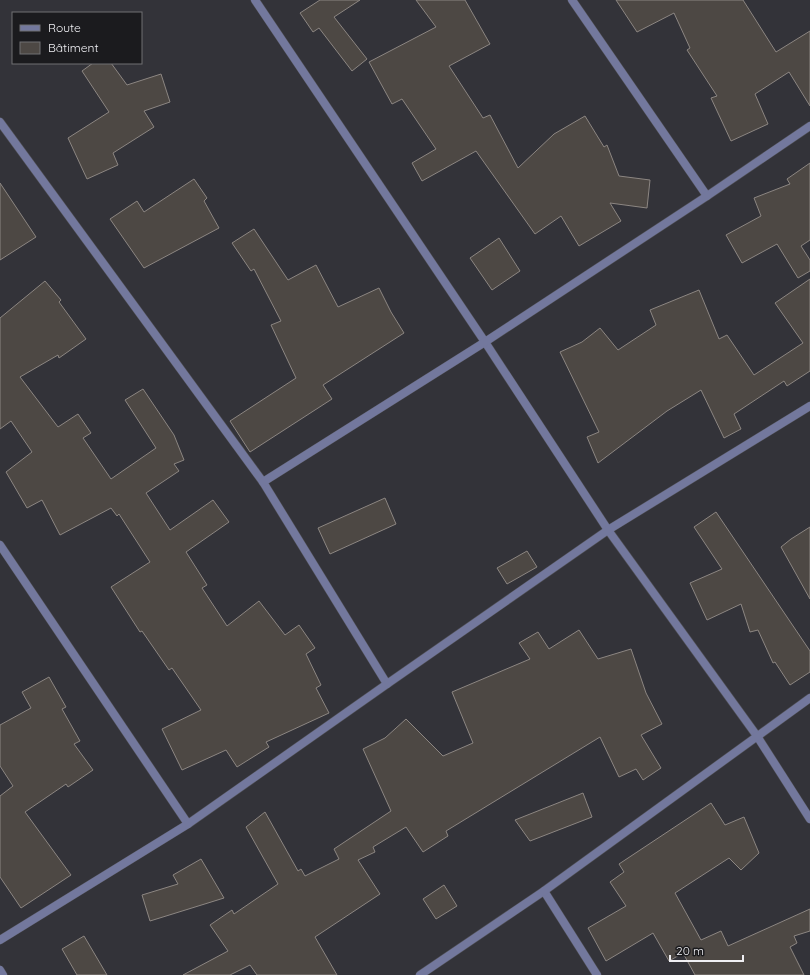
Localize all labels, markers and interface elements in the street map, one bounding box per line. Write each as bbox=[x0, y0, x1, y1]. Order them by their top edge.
legend bbox=[12, 12, 142, 64]
text: Route bbox=[48, 20, 81, 35]
text: Bâtiment bbox=[48, 40, 98, 55]
scale bar bbox=[670, 937, 743, 963]
text: 20 m bbox=[676, 943, 704, 958]

